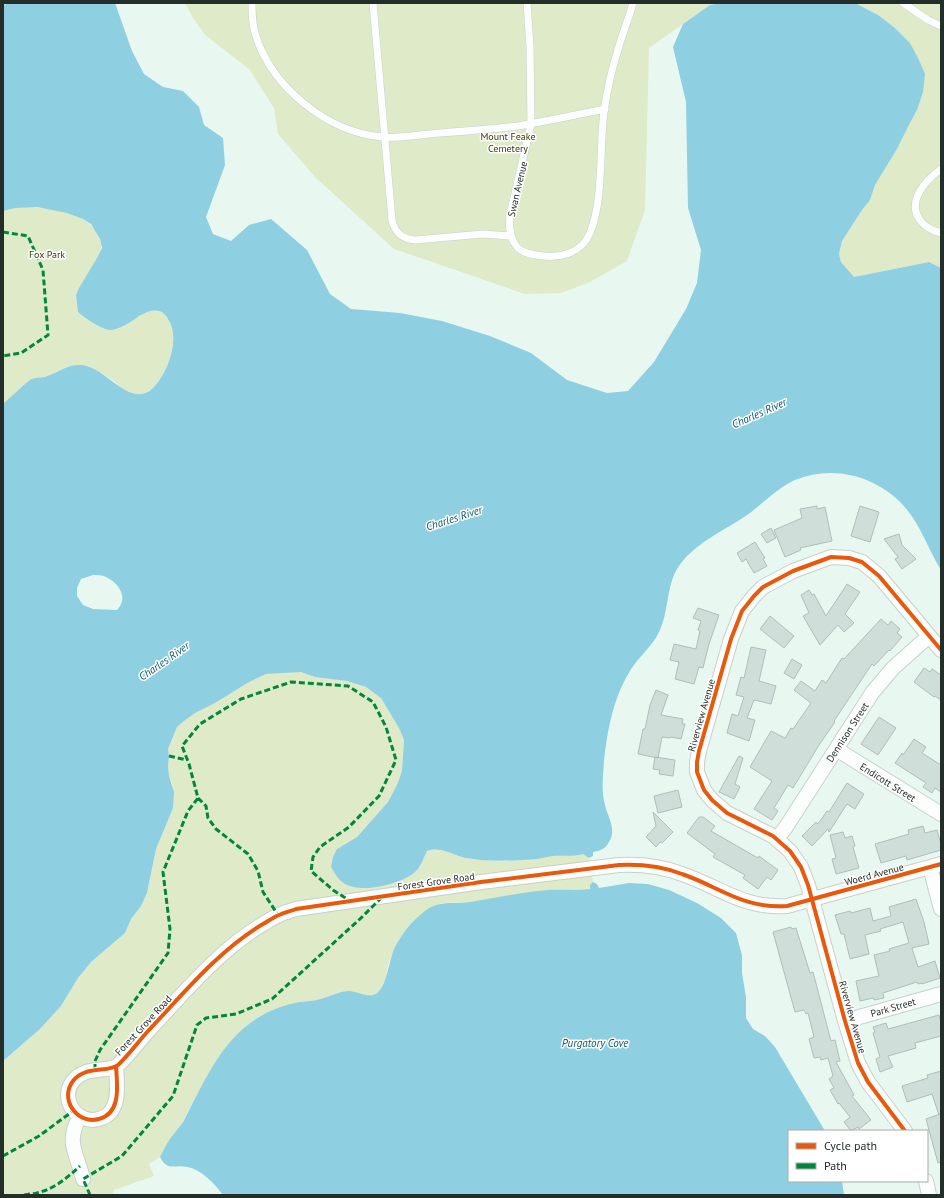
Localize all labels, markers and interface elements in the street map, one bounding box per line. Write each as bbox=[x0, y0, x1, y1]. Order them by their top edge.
park label: Mount Feake Cemetery bbox=[480, 130, 536, 155]
street label: Swan Avenue bbox=[505, 160, 530, 218]
park label: Fox Park bbox=[29, 248, 65, 261]
water label: Charles River bbox=[729, 394, 790, 431]
water label: Charles River bbox=[424, 502, 485, 534]
water label: Charles River bbox=[136, 638, 193, 684]
street label: Riverview Avenue bbox=[685, 677, 718, 753]
street label: Dennison Street bbox=[823, 700, 872, 765]
street label: Endicott Street bbox=[857, 760, 919, 805]
street label: Woerd Avenue bbox=[843, 860, 905, 889]
street label: Forest Grove Road bbox=[397, 870, 475, 893]
street label: Riverview Avenue bbox=[836, 979, 869, 1055]
street label: Forest Grove Road bbox=[112, 993, 175, 1058]
street label: Park Street bbox=[869, 995, 918, 1020]
water label: Purgatory Cove bbox=[562, 1036, 628, 1050]
legend bbox=[788, 1130, 928, 1182]
text: Cycle path bbox=[824, 1138, 877, 1153]
text: Path bbox=[824, 1158, 847, 1173]

